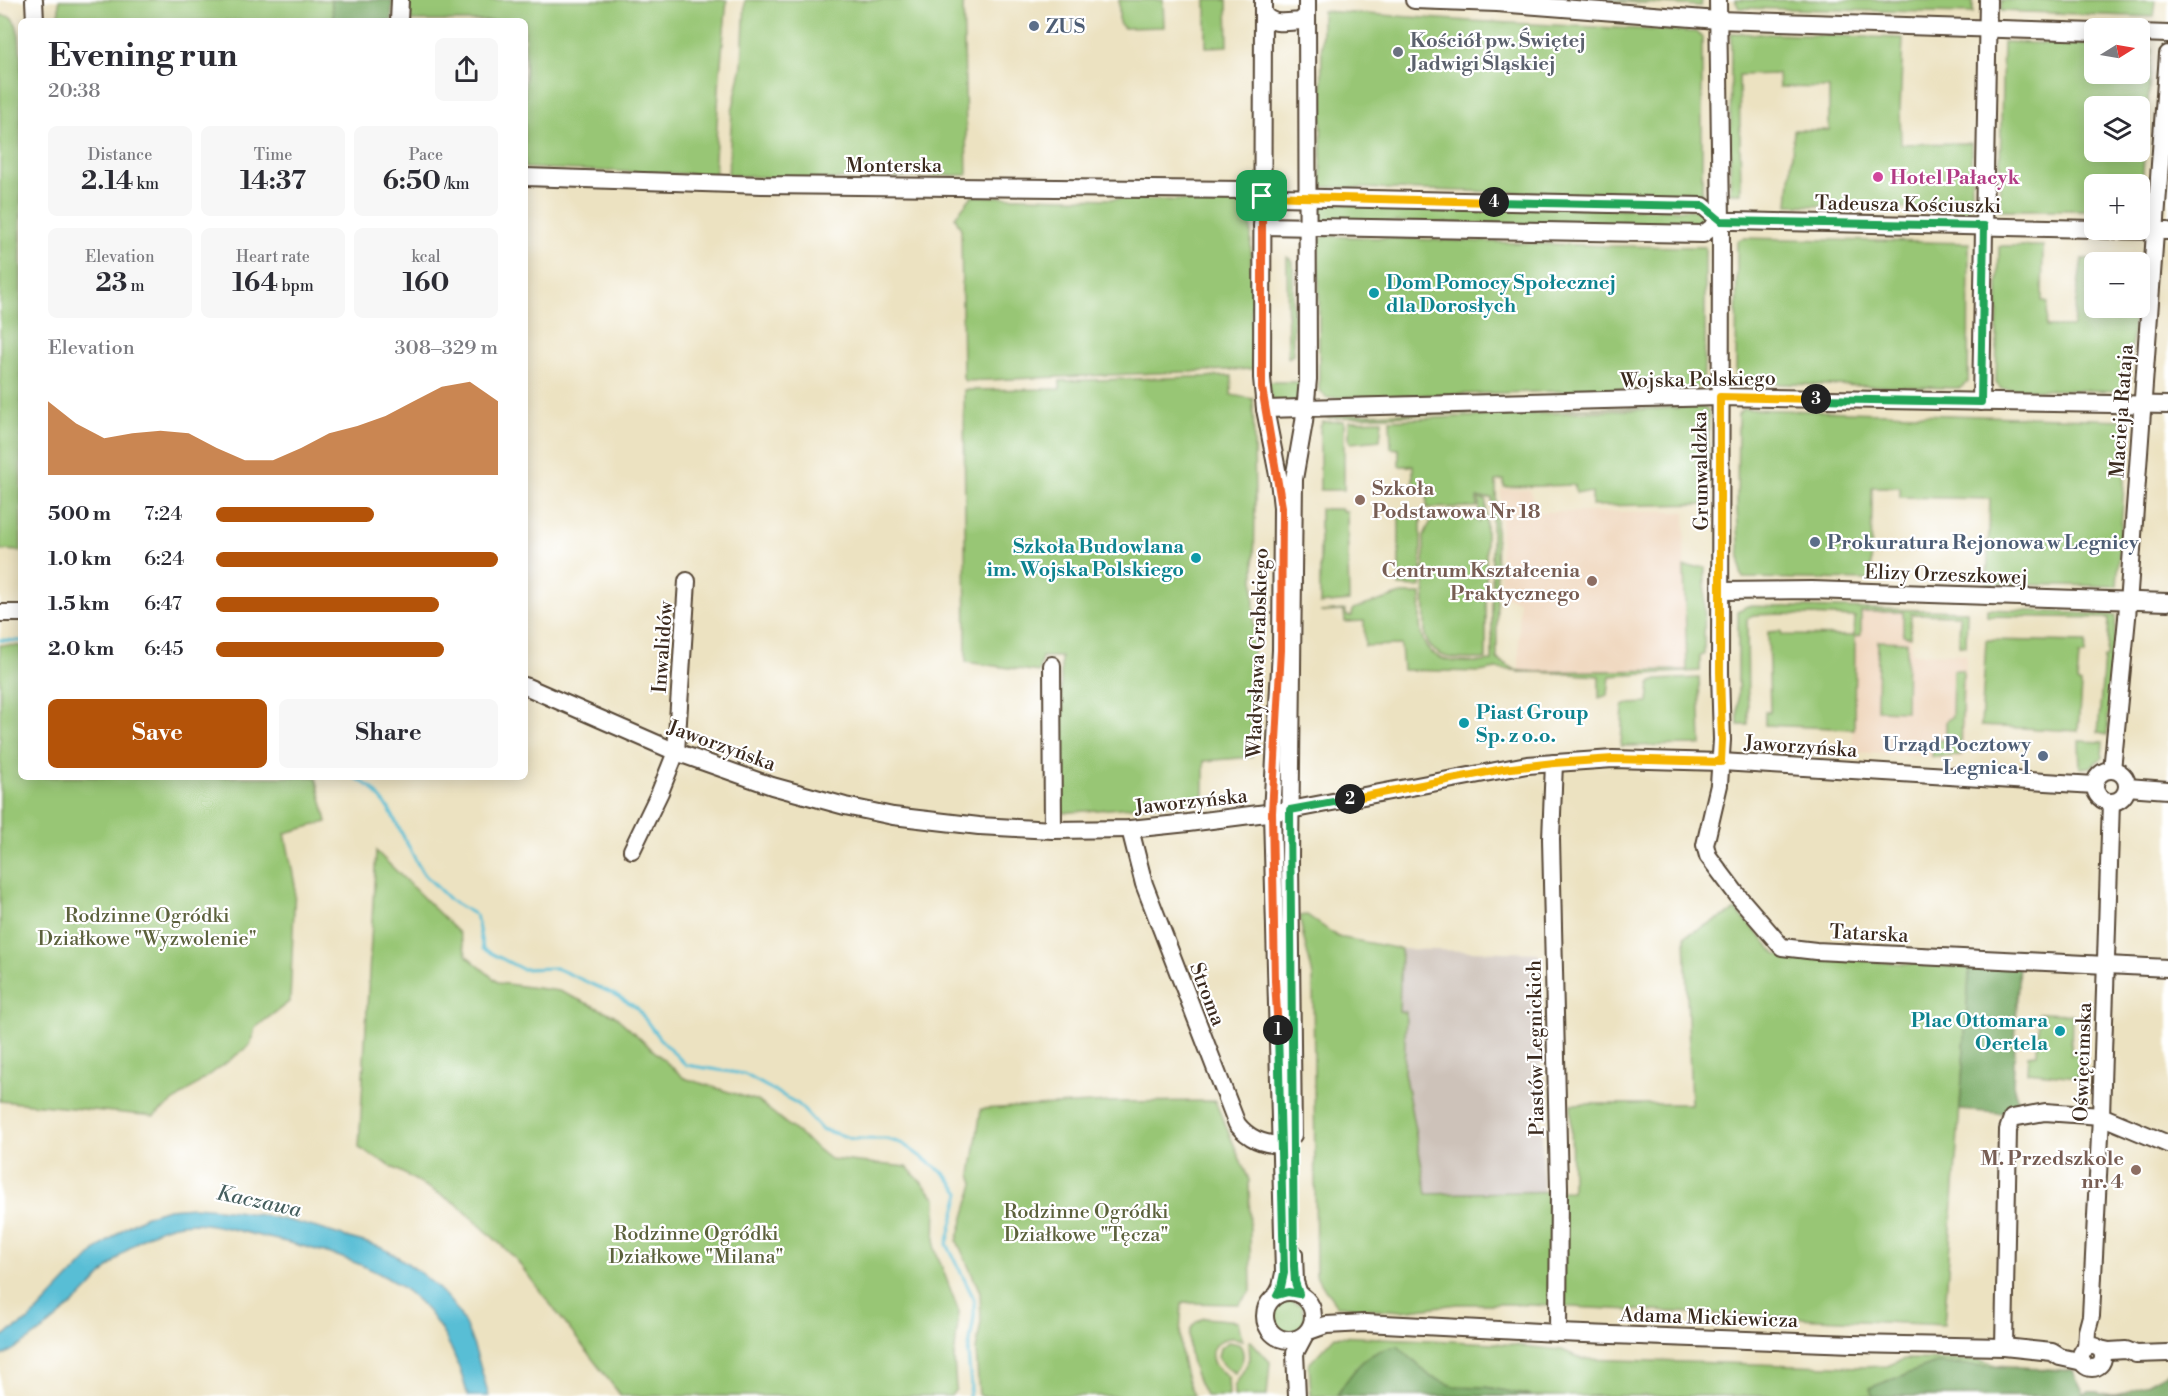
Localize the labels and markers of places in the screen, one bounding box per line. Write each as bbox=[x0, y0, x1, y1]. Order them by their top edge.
place label: ZUS bbox=[1046, 15, 1085, 40]
marker: ZUS bbox=[1027, 19, 1041, 33]
place label: Kościół pw. Świętej Jadwigi Śląskiej bbox=[1407, 27, 1586, 77]
marker: Kościół pw. Świętej Jadwigi Śląskiej bbox=[1391, 45, 1405, 59]
place label: Hotel Pałacyk bbox=[1890, 166, 2020, 191]
pin bbox=[1236, 170, 1287, 221]
marker: Hotel Pałacyk bbox=[1871, 170, 1885, 184]
pin: 4 bbox=[1479, 187, 1509, 217]
place label: Dom Pomocy Społecznej dla Dorosłych bbox=[1386, 271, 1616, 319]
marker: Dom Pomocy Społecznej dla Dorosłych bbox=[1367, 286, 1381, 300]
pin: 3 bbox=[1801, 384, 1831, 414]
place label: Szkoła Podstawowa Nr 18 bbox=[1372, 477, 1541, 525]
marker: Szkoła Podstawowa Nr 18 bbox=[1353, 493, 1367, 507]
place label: Prokuratura Rejonowa w Legnicy bbox=[1827, 531, 2140, 556]
place label: Szkoła Budowlana im. Wojska Polskiego bbox=[986, 535, 1184, 583]
marker: Prokuratura Rejonowa w Legnicy bbox=[1808, 535, 1822, 549]
marker: Szkoła Budowlana im. Wojska Polskiego bbox=[1189, 551, 1203, 565]
place label: Centrum Kształcenia Praktycznego bbox=[1381, 559, 1580, 607]
marker: Centrum Kształcenia Praktycznego bbox=[1585, 574, 1599, 588]
place label: Piast Group Sp. z o.o. bbox=[1476, 701, 1589, 749]
marker: Piast Group Sp. z o.o. bbox=[1457, 716, 1471, 730]
place label: Urząd Pocztowy Legnica 1 bbox=[1883, 733, 2032, 781]
marker: Urząd Pocztowy Legnica 1 bbox=[2036, 749, 2050, 763]
pin: 2 bbox=[1335, 784, 1365, 814]
place label: Plac Ottomara Oertela bbox=[1911, 1009, 2048, 1057]
pin: 1 bbox=[1263, 1015, 1293, 1045]
marker: Plac Ottomara Oertela bbox=[2053, 1024, 2067, 1038]
place label: M. Przedszkole nr. 4 bbox=[1980, 1147, 2124, 1195]
marker: M. Przedszkole nr. 4 bbox=[2129, 1163, 2143, 1177]

